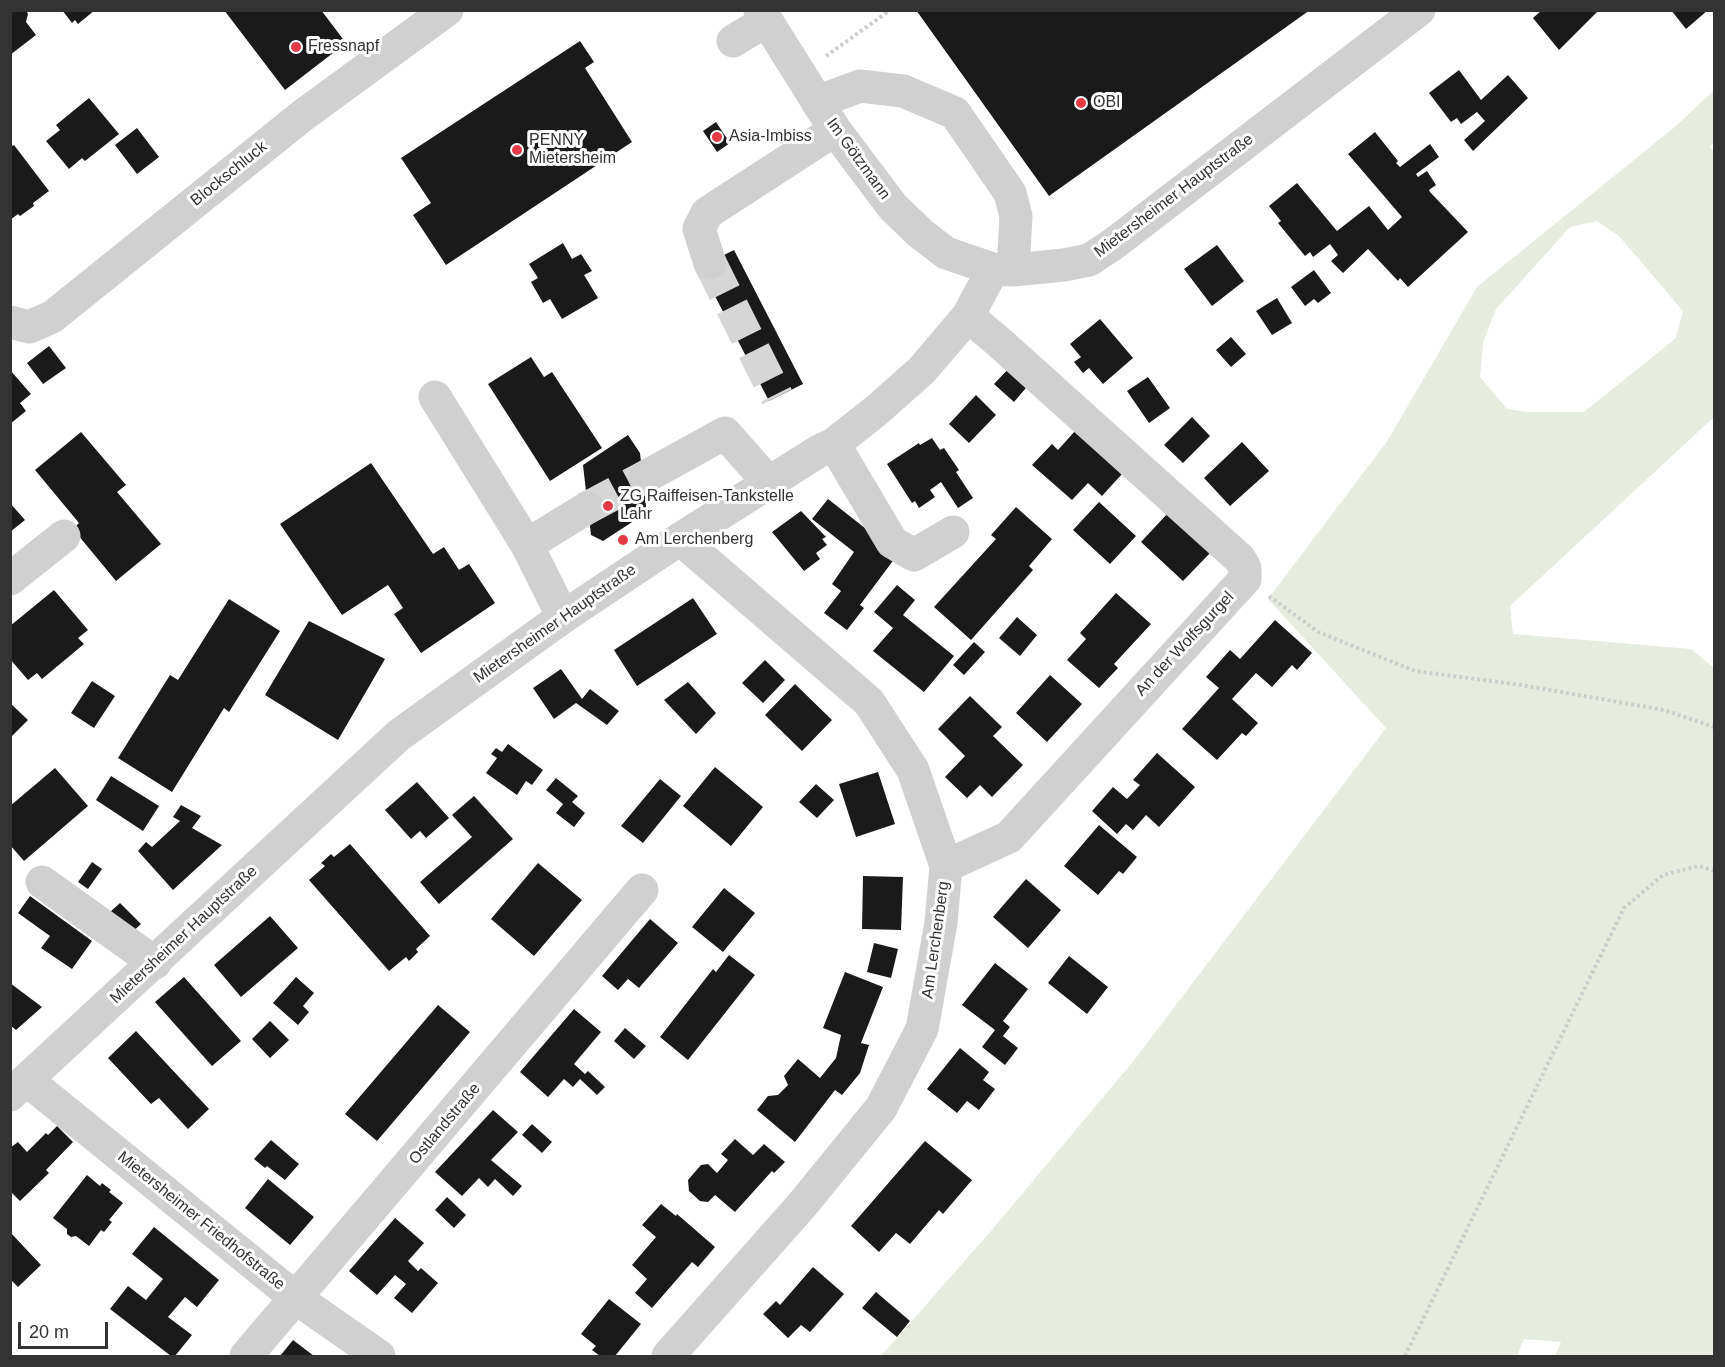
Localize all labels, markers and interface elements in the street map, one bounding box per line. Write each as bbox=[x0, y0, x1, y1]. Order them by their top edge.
place label: Fressnapf bbox=[308, 37, 379, 57]
marker: Fressnapf bbox=[289, 40, 303, 54]
place label: OBI bbox=[1093, 93, 1121, 113]
marker: OBI bbox=[1074, 96, 1088, 110]
street label: Im Götzmann bbox=[822, 115, 894, 203]
place label: Asia-Imbiss bbox=[729, 127, 812, 147]
marker: Asia-Imbiss bbox=[710, 130, 724, 144]
street label: Mietersheimer Hauptstraße bbox=[1091, 130, 1257, 262]
place label: PENNY Mietersheim bbox=[529, 131, 616, 169]
street label: Blockschluck bbox=[187, 137, 271, 211]
marker: PENNY Mietersheim bbox=[510, 143, 524, 157]
place label: ZG Raiffeisen-Tankstelle Lahr bbox=[620, 487, 794, 525]
marker: ZG Raiffeisen-Tankstelle Lahr bbox=[601, 499, 615, 513]
place label: Am Lerchenberg bbox=[635, 530, 753, 550]
marker: Am Lerchenberg bbox=[616, 533, 630, 547]
street label: Mietersheimer Hauptstraße bbox=[470, 561, 640, 687]
street label: An der Wolfsgurgel bbox=[1132, 588, 1238, 700]
street label: Mietersheimer Hauptstraße bbox=[107, 862, 261, 1008]
street label: Am Lerchenberg bbox=[918, 880, 954, 1000]
street label: Ostlandstraße bbox=[405, 1079, 485, 1169]
street label: Mietersheimer Friedhofstraße bbox=[113, 1148, 289, 1294]
scale bar bbox=[21, 1310, 111, 1348]
text: 20 m bbox=[29, 1322, 69, 1342]

